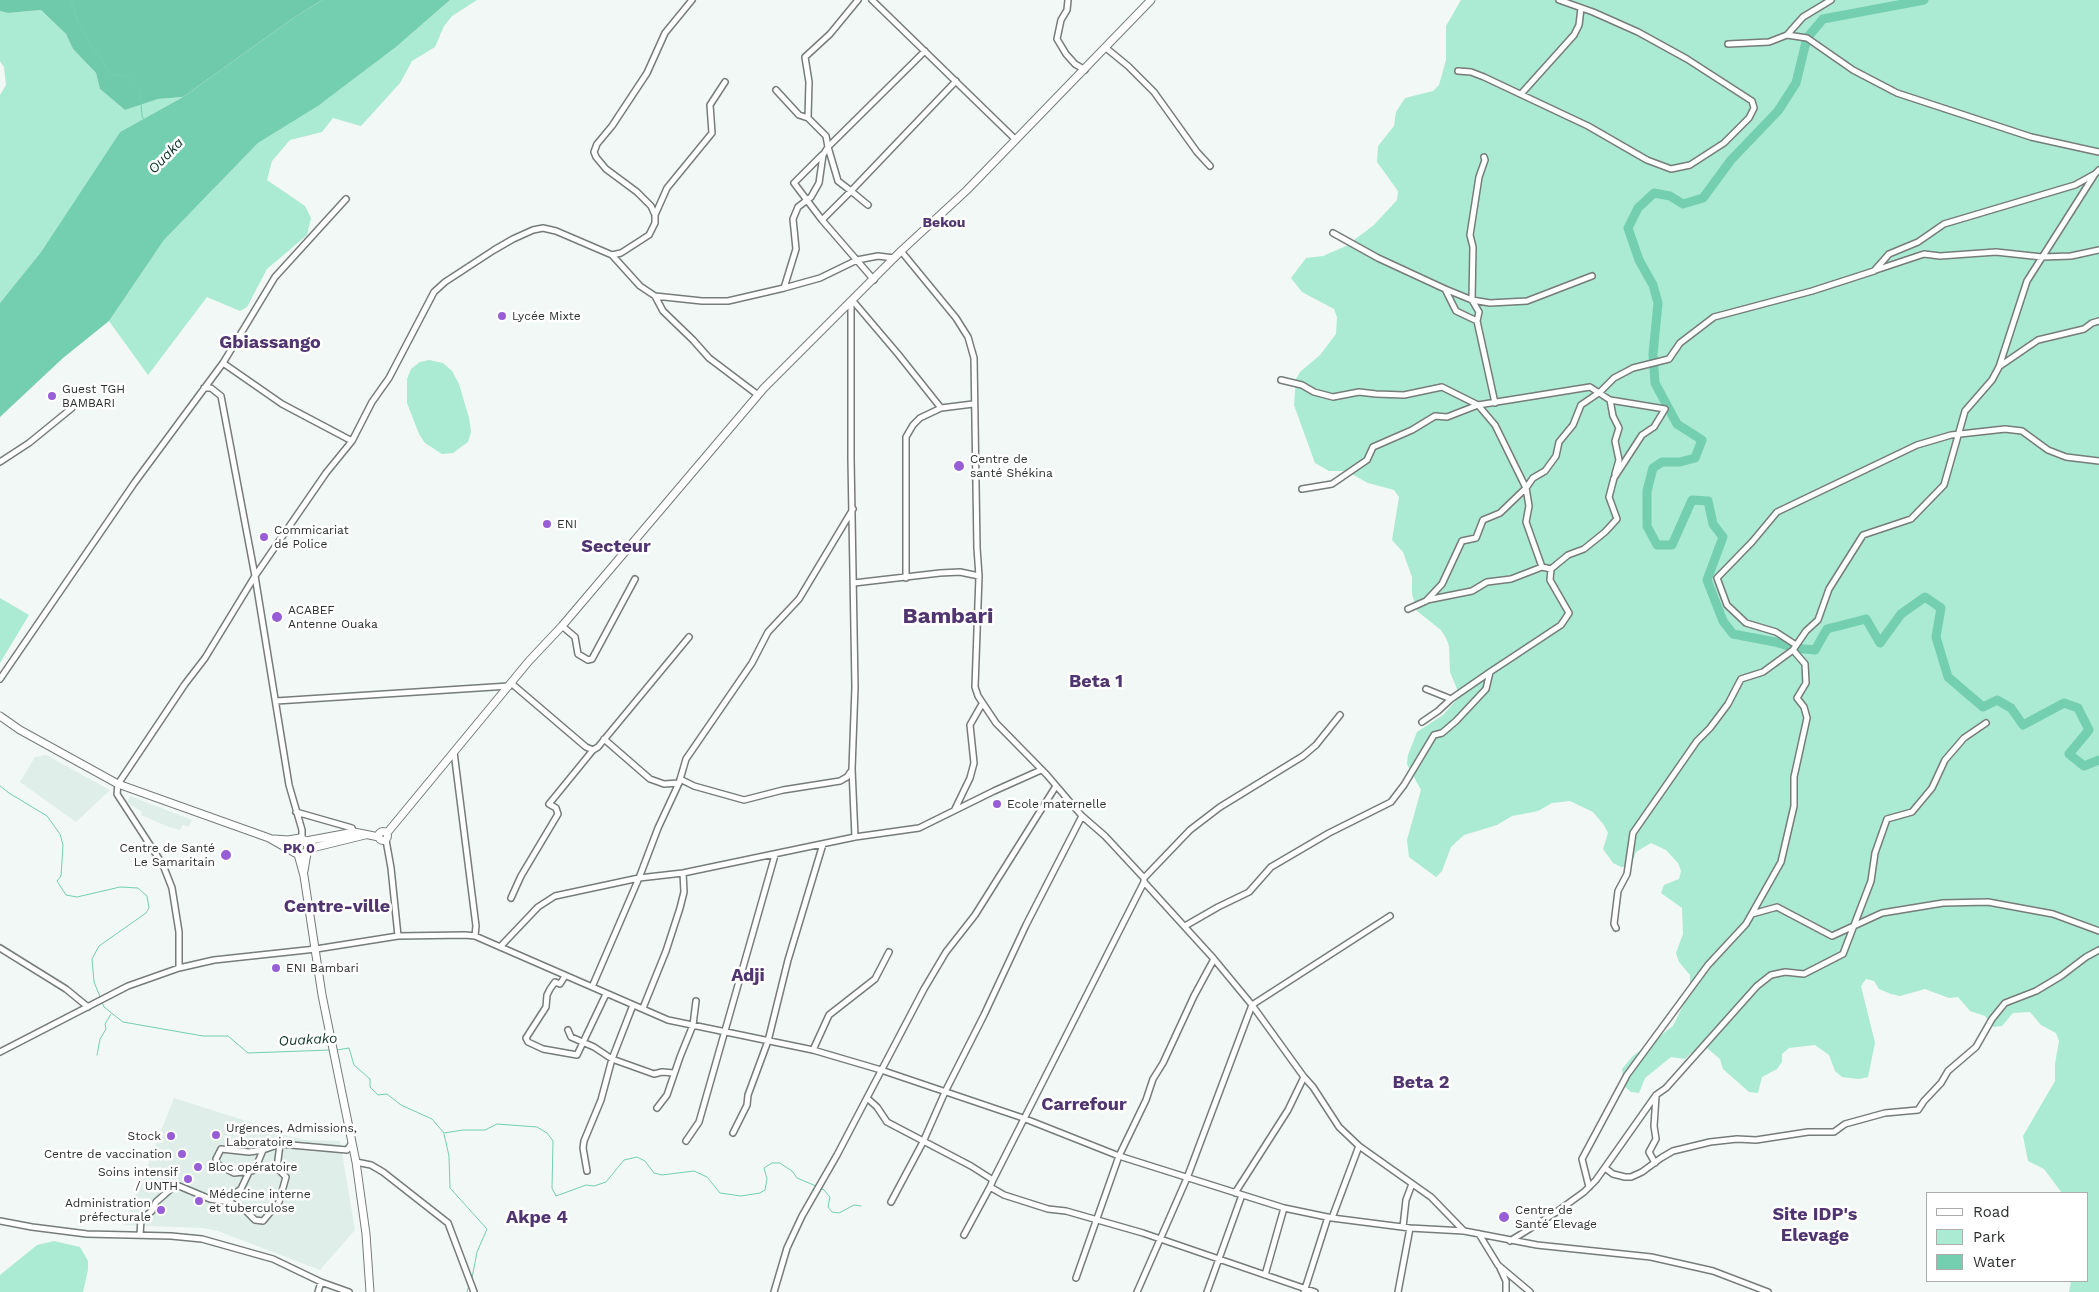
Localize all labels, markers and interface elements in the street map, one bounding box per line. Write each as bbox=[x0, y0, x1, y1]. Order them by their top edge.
water label: Ouaka bbox=[145, 135, 187, 177]
district label: Bekou bbox=[922, 215, 966, 231]
place label: Lycée Mixte bbox=[512, 309, 581, 323]
marker: Lycée Mixte bbox=[496, 310, 508, 322]
district label: Gbiassango bbox=[219, 332, 321, 354]
place label: Guest TGH BAMBARI bbox=[62, 382, 125, 410]
marker: Guest TGH BAMBARI bbox=[46, 390, 58, 402]
place label: Centre de santé Shékina bbox=[970, 452, 1053, 480]
marker: Centre de santé Shékina bbox=[952, 459, 966, 473]
place label: ENI bbox=[557, 517, 577, 531]
marker: ENI bbox=[541, 518, 553, 530]
place label: Commicariat de Police bbox=[274, 523, 349, 551]
marker: Commicariat de Police bbox=[258, 531, 270, 543]
district label: Secteur bbox=[581, 536, 651, 558]
place label: ACABEF Antenne Ouaka bbox=[288, 603, 378, 631]
district label: Bambari bbox=[903, 604, 993, 630]
marker: ACABEF Antenne Ouaka bbox=[270, 610, 284, 624]
district label: Beta 1 bbox=[1069, 671, 1123, 693]
place label: Ecole maternelle bbox=[1007, 797, 1106, 811]
marker: Ecole maternelle bbox=[991, 798, 1003, 810]
place label: Centre de Santé Le Samaritain bbox=[120, 841, 215, 869]
district label: PK 0 bbox=[283, 841, 315, 857]
marker: Centre de Santé Le Samaritain bbox=[219, 848, 233, 862]
district label: Centre-ville bbox=[284, 896, 390, 918]
place label: ENI Bambari bbox=[286, 961, 359, 975]
marker: ENI Bambari bbox=[270, 962, 282, 974]
district label: Adji bbox=[731, 965, 765, 987]
water label: Ouakako bbox=[278, 1030, 338, 1050]
district label: Beta 2 bbox=[1393, 1072, 1449, 1094]
district label: Carrefour bbox=[1041, 1094, 1127, 1116]
place label: Urgences, Admissions, Laboratoire bbox=[226, 1121, 357, 1149]
place label: Stock bbox=[128, 1129, 161, 1143]
marker: Urgences, Admissions, Laboratoire bbox=[210, 1129, 222, 1141]
marker: Stock bbox=[165, 1130, 177, 1142]
place label: Centre de vaccination bbox=[44, 1147, 172, 1161]
marker: Centre de vaccination bbox=[176, 1148, 188, 1160]
place label: Bloc opératoire bbox=[208, 1160, 297, 1174]
marker: Bloc opératoire bbox=[192, 1161, 204, 1173]
place label: Soins intensif / UNTH bbox=[98, 1165, 178, 1193]
marker: Soins intensif / UNTH bbox=[182, 1173, 194, 1185]
place label: Médecine interne et tuberculose bbox=[209, 1187, 311, 1215]
legend bbox=[1926, 1192, 2089, 1282]
marker: Médecine interne et tuberculose bbox=[193, 1195, 205, 1207]
place label: Administration préfecturale bbox=[65, 1196, 151, 1224]
place label: Centre de Santé Elevage bbox=[1515, 1203, 1597, 1231]
text: Road bbox=[1973, 1203, 2010, 1221]
marker: Administration préfecturale bbox=[155, 1204, 167, 1216]
district label: Site IDP's Elevage bbox=[1773, 1204, 1857, 1246]
district label: Akpe 4 bbox=[506, 1207, 568, 1229]
marker: Centre de Santé Elevage bbox=[1497, 1210, 1511, 1224]
text: Park bbox=[1973, 1228, 2005, 1246]
text: Water bbox=[1973, 1253, 2016, 1271]

